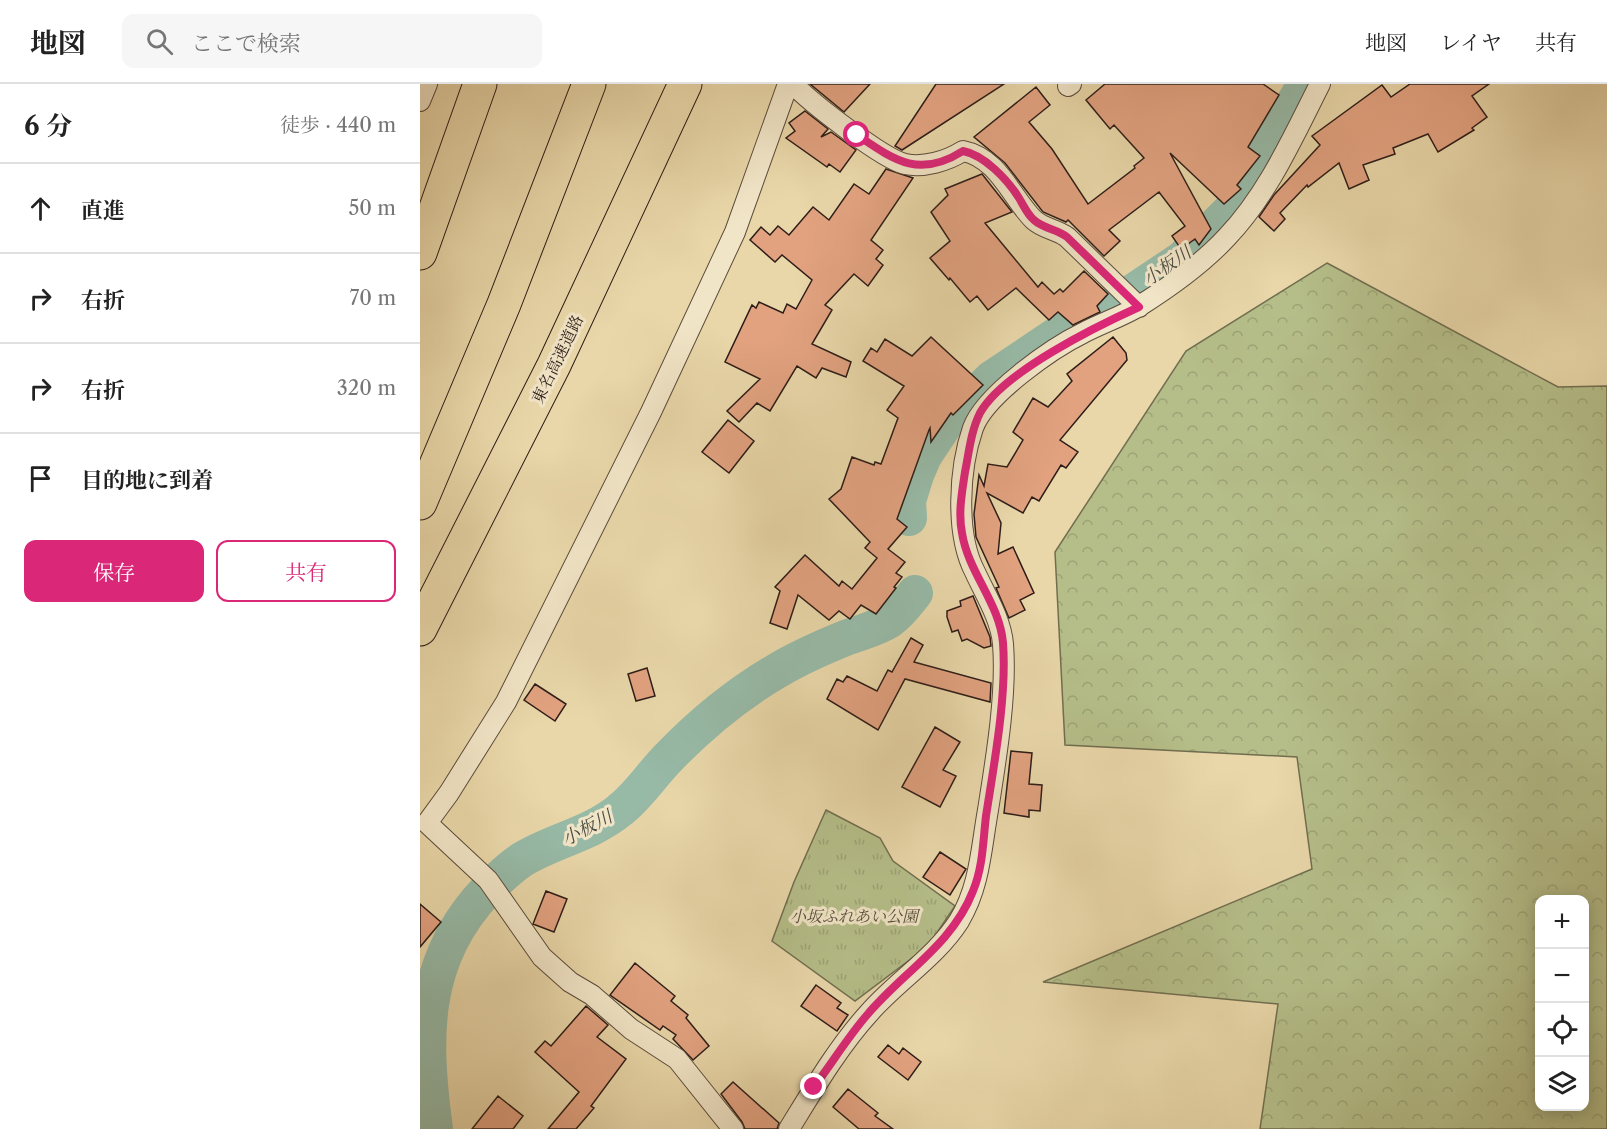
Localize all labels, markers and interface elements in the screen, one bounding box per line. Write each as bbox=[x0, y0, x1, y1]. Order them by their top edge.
search box bbox=[122, 14, 542, 68]
icon: search bbox=[143, 25, 176, 58]
text: 地図 bbox=[30, 26, 86, 60]
text: ここで検索 bbox=[191, 30, 301, 57]
text: 地図 bbox=[1365, 30, 1407, 55]
text: レイヤ bbox=[1440, 30, 1502, 55]
text: 共有 bbox=[1535, 30, 1577, 55]
text: 6 分 bbox=[24, 110, 72, 142]
text: 徒歩 · 440 m bbox=[280, 113, 396, 137]
route start bbox=[843, 121, 869, 147]
icon: ahead bbox=[24, 192, 57, 225]
text: 50 m bbox=[349, 196, 396, 220]
text: 直進 bbox=[81, 197, 125, 224]
water label: 小板川 bbox=[1139, 240, 1197, 290]
icon: right bbox=[24, 282, 57, 315]
text: 70 m bbox=[350, 286, 396, 310]
text: 右折 bbox=[81, 287, 125, 314]
street label: 東名高速道路 bbox=[527, 311, 587, 407]
icon: right bbox=[24, 372, 57, 405]
text: 320 m bbox=[337, 376, 396, 400]
text: 右折 bbox=[81, 377, 125, 404]
icon: arrive bbox=[24, 462, 57, 495]
text: 目的地に到着 bbox=[81, 467, 213, 494]
button: 保存 bbox=[24, 540, 204, 602]
button: 共有 bbox=[216, 540, 396, 602]
water label: 小板川 bbox=[558, 805, 618, 850]
map controls bbox=[1535, 895, 1589, 1111]
button: + bbox=[1535, 895, 1589, 949]
park label: 小坂ふれあい公園 bbox=[790, 906, 921, 926]
button: − bbox=[1535, 949, 1589, 1003]
button: locate bbox=[1535, 1003, 1589, 1057]
button: layers bbox=[1535, 1057, 1589, 1111]
route end bbox=[800, 1073, 826, 1099]

